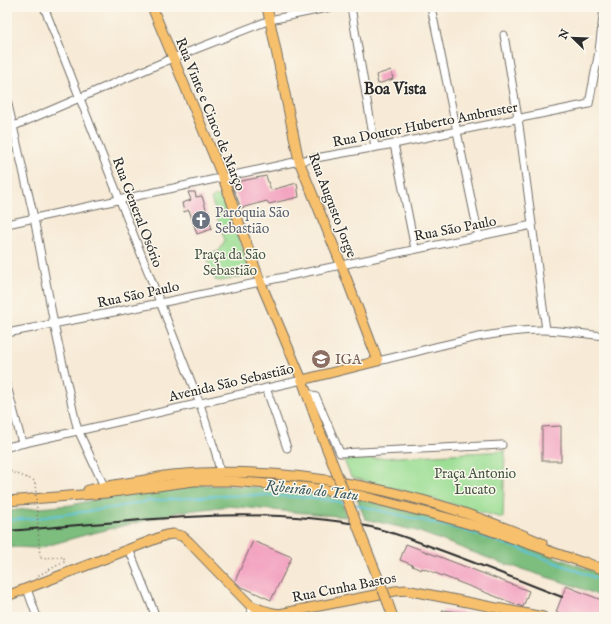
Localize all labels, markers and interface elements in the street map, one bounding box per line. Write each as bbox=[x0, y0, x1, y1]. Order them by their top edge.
north arrow bbox=[553, 18, 593, 58]
text: N bbox=[556, 27, 573, 43]
street label: Rua Vinte e Cinco de Março bbox=[171, 35, 249, 194]
district label: Boa Vista bbox=[364, 80, 427, 100]
street label: Rua Doutor Huberto Ambruster bbox=[331, 98, 519, 152]
street label: Rua Augusto Jorge bbox=[304, 150, 361, 261]
street label: Rua General Osório bbox=[108, 155, 167, 271]
place label: Paróquia São Sebastião bbox=[215, 204, 290, 238]
church icon: Paróquia São Sebastião bbox=[190, 209, 212, 231]
street label: Rua São Paulo bbox=[413, 212, 498, 246]
park label: Praça da São Sebastião bbox=[194, 246, 266, 280]
street label: Rua São Paulo bbox=[96, 277, 181, 312]
school or university icon: IGA bbox=[310, 348, 332, 370]
place label: IGA bbox=[335, 351, 362, 369]
street label: Avenida São Sebastião bbox=[166, 360, 296, 406]
park label: Praça Antonio Lucato bbox=[434, 465, 517, 499]
water label: Ribeirão do Tatu bbox=[264, 476, 360, 505]
street label: Rua Cunha Bastos bbox=[291, 569, 398, 607]

